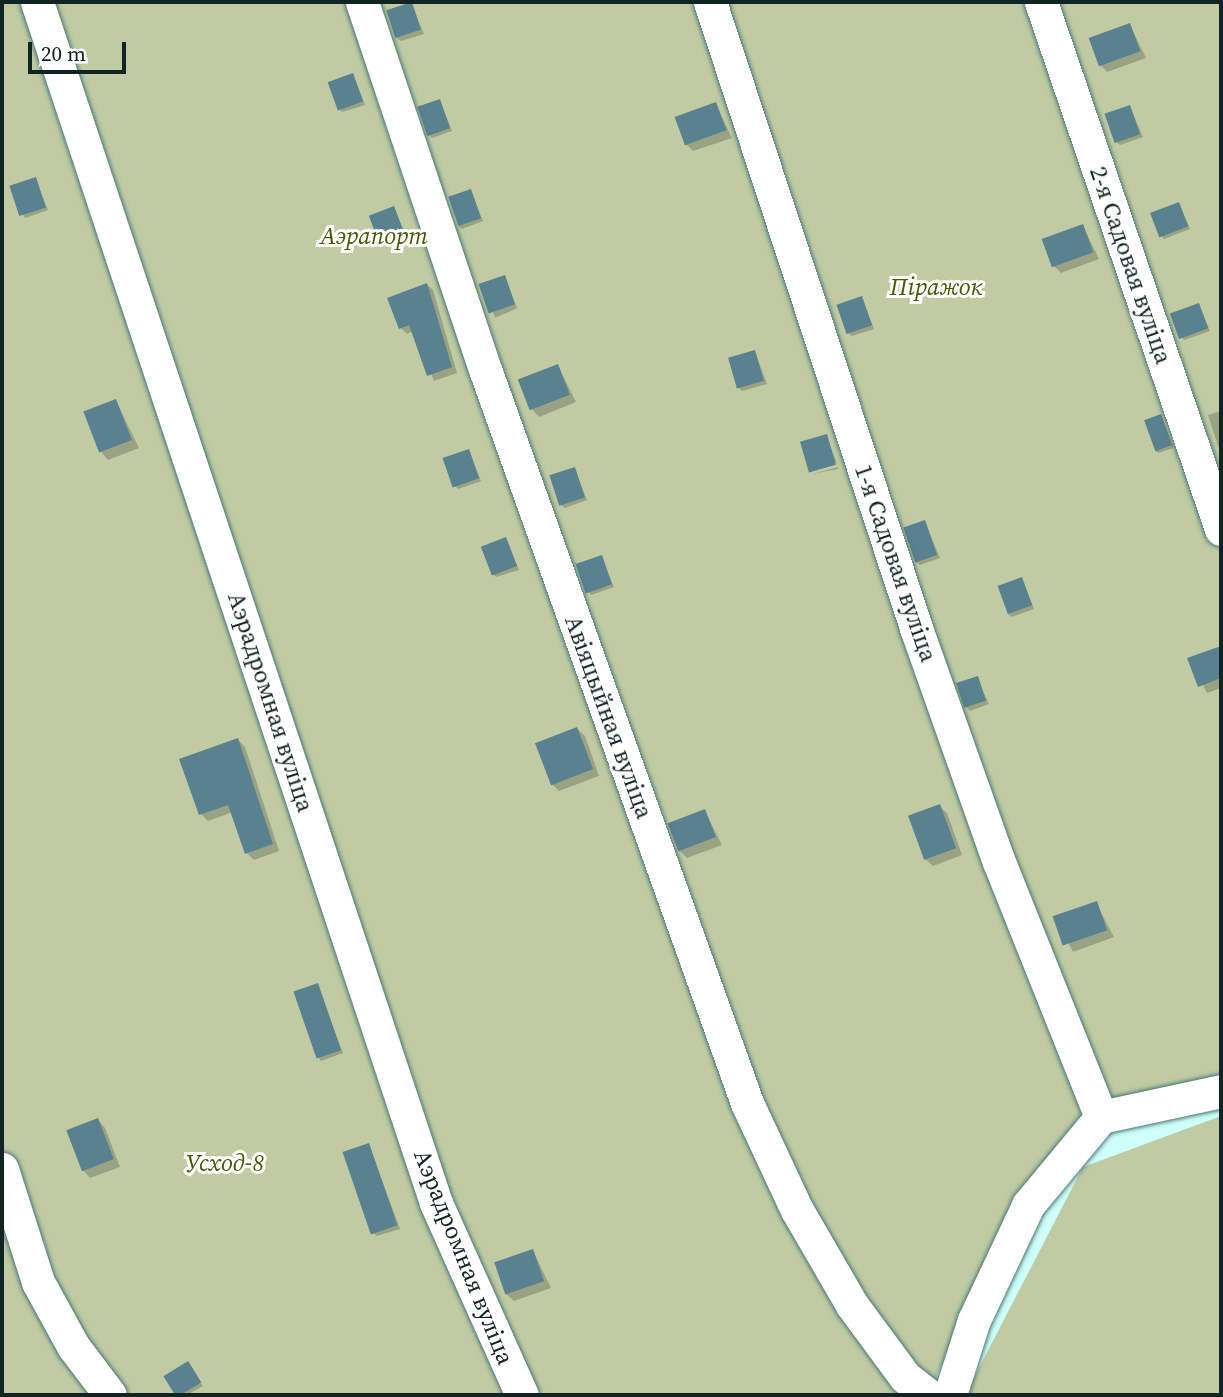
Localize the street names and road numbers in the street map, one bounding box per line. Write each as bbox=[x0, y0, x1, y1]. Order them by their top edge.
street label: 2-я Садовая вуліца bbox=[1084, 163, 1178, 367]
street label: 1-я Садовая вуліца bbox=[849, 461, 943, 665]
street label: Аэрадромная вуліца bbox=[222, 589, 320, 815]
street label: Авіяцыйная вуліца bbox=[559, 612, 659, 822]
street label: Аэрадромная вуліца bbox=[408, 1145, 520, 1369]

